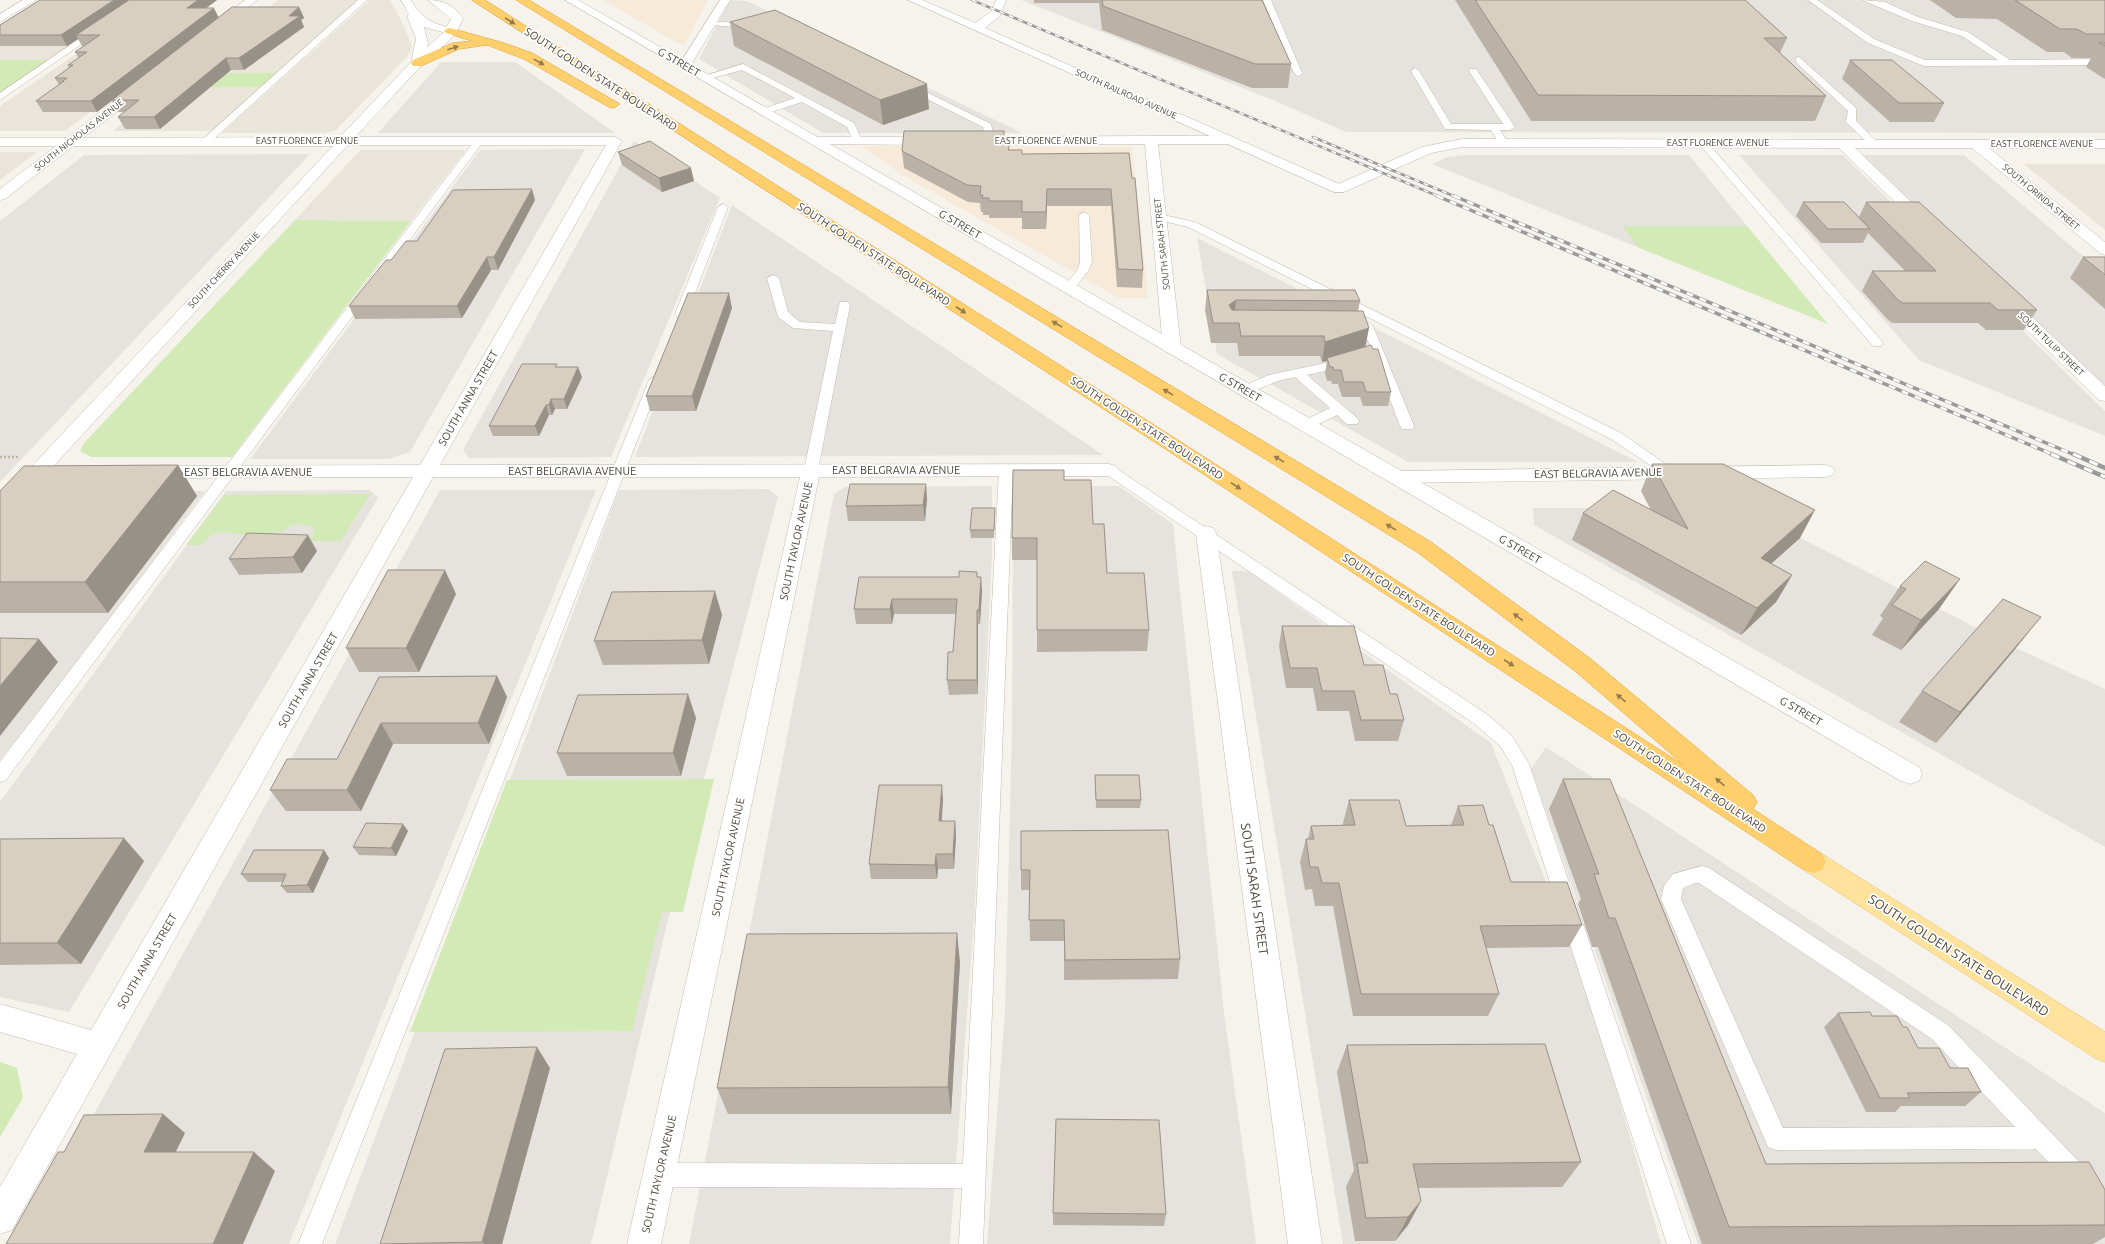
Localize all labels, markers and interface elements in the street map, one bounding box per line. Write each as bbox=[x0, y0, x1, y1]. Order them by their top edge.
one-way arrow bbox=[505, 17, 515, 25]
street label: SOUTH GOLDEN STATE BOULEVARD bbox=[522, 25, 680, 133]
one-way arrow bbox=[447, 45, 459, 51]
street label: G STREET bbox=[656, 45, 702, 79]
one-way arrow bbox=[533, 59, 545, 66]
street label: SOUTH RAILROAD AVENUE bbox=[1074, 67, 1178, 121]
street label: SOUTH NICHOLAS AVENUE bbox=[33, 97, 125, 173]
street label: EAST FLORENCE AVENUE bbox=[256, 136, 358, 146]
street label: EAST FLORENCE AVENUE bbox=[995, 136, 1097, 146]
street label: EAST FLORENCE AVENUE bbox=[1667, 138, 1769, 148]
street label: EAST FLORENCE AVENUE bbox=[1991, 139, 2093, 149]
street label: SOUTH ORINDA STREET bbox=[2001, 162, 2081, 232]
street label: SOUTH SARAH STREET bbox=[1152, 198, 1172, 290]
street label: SOUTH GOLDEN STATE BOULEVARD bbox=[795, 200, 953, 308]
street label: G STREET bbox=[937, 207, 983, 241]
street label: SOUTH CHERRY AVENUE bbox=[186, 230, 262, 310]
one-way arrow bbox=[955, 306, 967, 313]
street label: SOUTH TULIP STREET bbox=[2016, 310, 2086, 378]
one-way arrow bbox=[1051, 321, 1063, 328]
street label: SOUTH ANNA STREET bbox=[436, 348, 500, 448]
street label: G STREET bbox=[1217, 370, 1263, 404]
street label: SOUTH GOLDEN STATE BOULEVARD bbox=[1068, 374, 1226, 482]
one-way arrow bbox=[1162, 388, 1174, 395]
one-way arrow bbox=[1273, 456, 1285, 463]
street label: EAST BELGRAVIA AVENUE bbox=[832, 464, 960, 476]
street label: EAST BELGRAVIA AVENUE bbox=[508, 465, 636, 477]
street label: EAST BELGRAVIA AVENUE bbox=[184, 466, 312, 478]
street label: EAST BELGRAVIA AVENUE bbox=[1534, 466, 1662, 480]
street label: SOUTH TAYLOR AVENUE bbox=[778, 481, 814, 601]
one-way arrow bbox=[1230, 482, 1242, 489]
one-way arrow bbox=[1385, 523, 1396, 530]
street label: G STREET bbox=[1497, 532, 1543, 566]
street label: SOUTH GOLDEN STATE BOULEVARD bbox=[1340, 551, 1498, 659]
one-way arrow bbox=[1513, 613, 1524, 622]
street label: SOUTH ANNA STREET bbox=[276, 630, 340, 730]
one-way arrow bbox=[1503, 660, 1515, 667]
one-way arrow bbox=[1615, 693, 1626, 702]
street label: G STREET bbox=[1778, 694, 1824, 728]
street label: SOUTH GOLDEN STATE BOULEVARD bbox=[1611, 727, 1769, 835]
one-way arrow bbox=[1714, 777, 1725, 786]
street label: SOUTH TAYLOR AVENUE bbox=[710, 797, 746, 917]
street label: SOUTH SARAH STREET bbox=[1239, 822, 1271, 956]
street label: SOUTH GOLDEN STATE BOULEVARD bbox=[1866, 891, 2052, 1019]
street label: SOUTH ANNA STREET bbox=[115, 911, 179, 1011]
street label: SOUTH TAYLOR AVENUE bbox=[640, 1114, 678, 1234]

